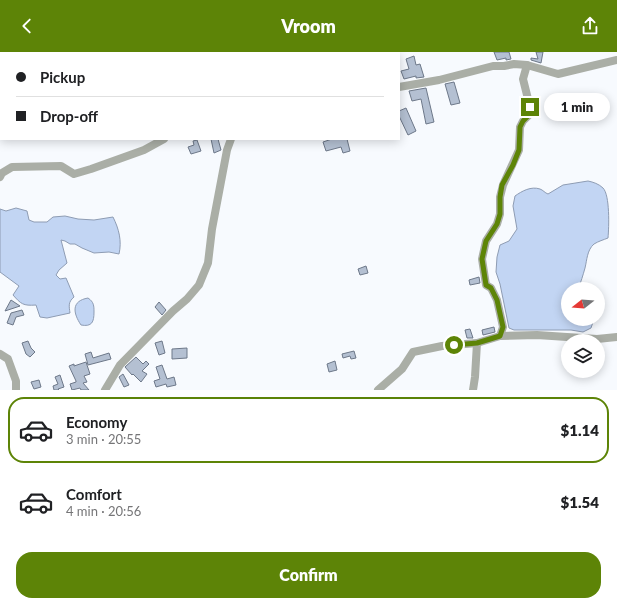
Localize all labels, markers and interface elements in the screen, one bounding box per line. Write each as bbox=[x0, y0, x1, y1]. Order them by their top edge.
icon: back bbox=[16, 15, 38, 37]
text: Vroom bbox=[281, 15, 336, 37]
icon: share bbox=[579, 15, 601, 37]
text: Pickup bbox=[40, 68, 85, 86]
callout: 1 min bbox=[544, 93, 610, 121]
route end bbox=[521, 98, 539, 116]
text: 1 min bbox=[561, 99, 593, 115]
text: Drop-off bbox=[40, 107, 98, 125]
north arrow bbox=[561, 282, 605, 326]
map controls bbox=[561, 282, 605, 378]
button: layers bbox=[561, 334, 605, 378]
route start bbox=[445, 336, 463, 354]
icon: car bbox=[18, 412, 54, 448]
text: Economy bbox=[66, 413, 127, 431]
text: $1.14 bbox=[561, 421, 599, 439]
text: 3 min · 20:55 bbox=[66, 431, 141, 447]
icon: car bbox=[18, 484, 54, 520]
text: Comfort bbox=[66, 485, 122, 503]
text: $1.54 bbox=[561, 493, 599, 511]
text: 4 min · 20:56 bbox=[66, 503, 141, 519]
button: Confirm bbox=[16, 552, 601, 598]

